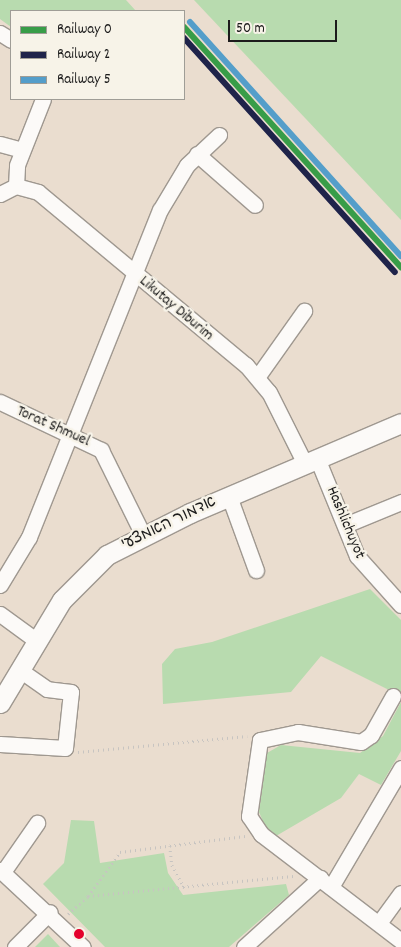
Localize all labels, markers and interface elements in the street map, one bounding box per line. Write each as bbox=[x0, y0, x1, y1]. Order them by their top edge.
legend bbox=[10, 10, 185, 100]
scale bar bbox=[231, 10, 340, 42]
text: 50 m bbox=[236, 18, 265, 40]
text: Railway 0 bbox=[57, 19, 112, 41]
text: Railway 2 bbox=[57, 44, 110, 66]
text: Railway 5 bbox=[57, 69, 111, 91]
street label: Likutay Diburim bbox=[135, 272, 217, 346]
street label: Torat Shmuel bbox=[13, 402, 93, 452]
street label: Hashlichuyot bbox=[321, 484, 369, 562]
street label: אדמור האמצעי bbox=[118, 493, 220, 555]
unlabelled marker bbox=[74, 929, 84, 939]

